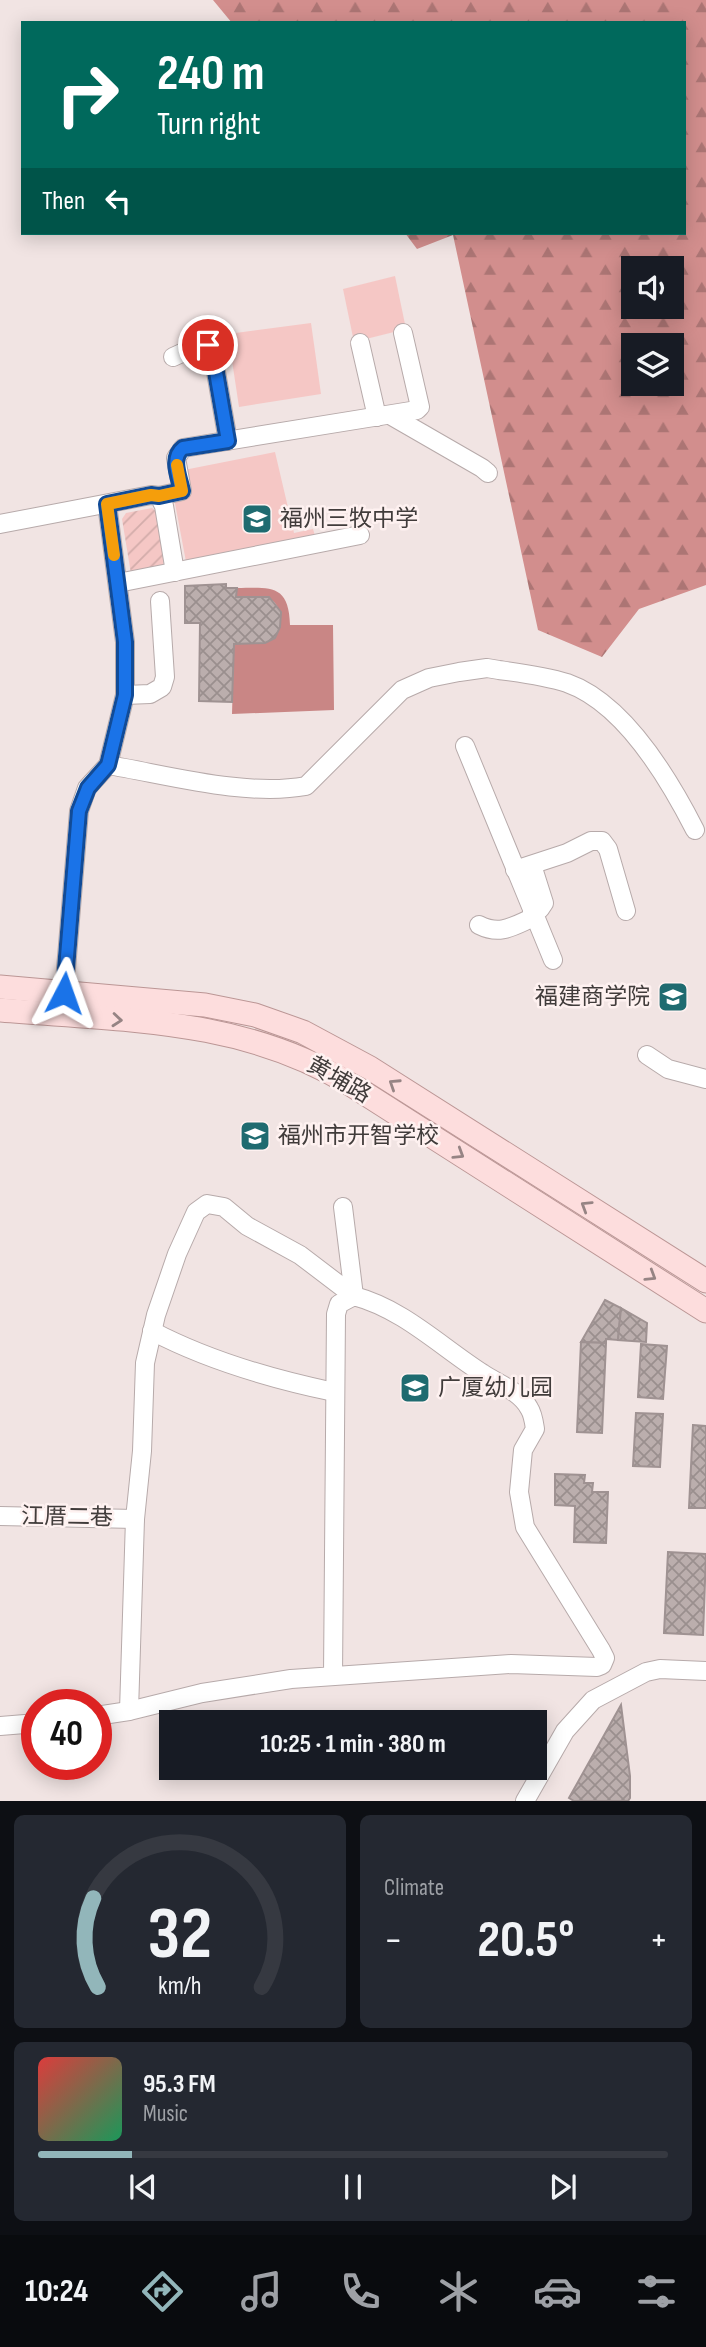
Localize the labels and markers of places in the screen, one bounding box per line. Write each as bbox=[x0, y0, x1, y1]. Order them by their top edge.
pin bbox=[178, 315, 238, 375]
school or university icon: 福州三牧中学 bbox=[240, 502, 274, 536]
place label: 福州三牧中学 bbox=[280, 505, 418, 533]
school or university icon: 福建商学院 bbox=[656, 980, 690, 1014]
place label: 福建商学院 bbox=[535, 983, 650, 1011]
school or university icon: 福州市开智学校 bbox=[238, 1119, 272, 1153]
place label: 福州市开智学校 bbox=[278, 1122, 439, 1150]
school or university icon: 广厦幼儿园 bbox=[398, 1371, 432, 1405]
place label: 广厦幼儿园 bbox=[438, 1374, 553, 1402]

